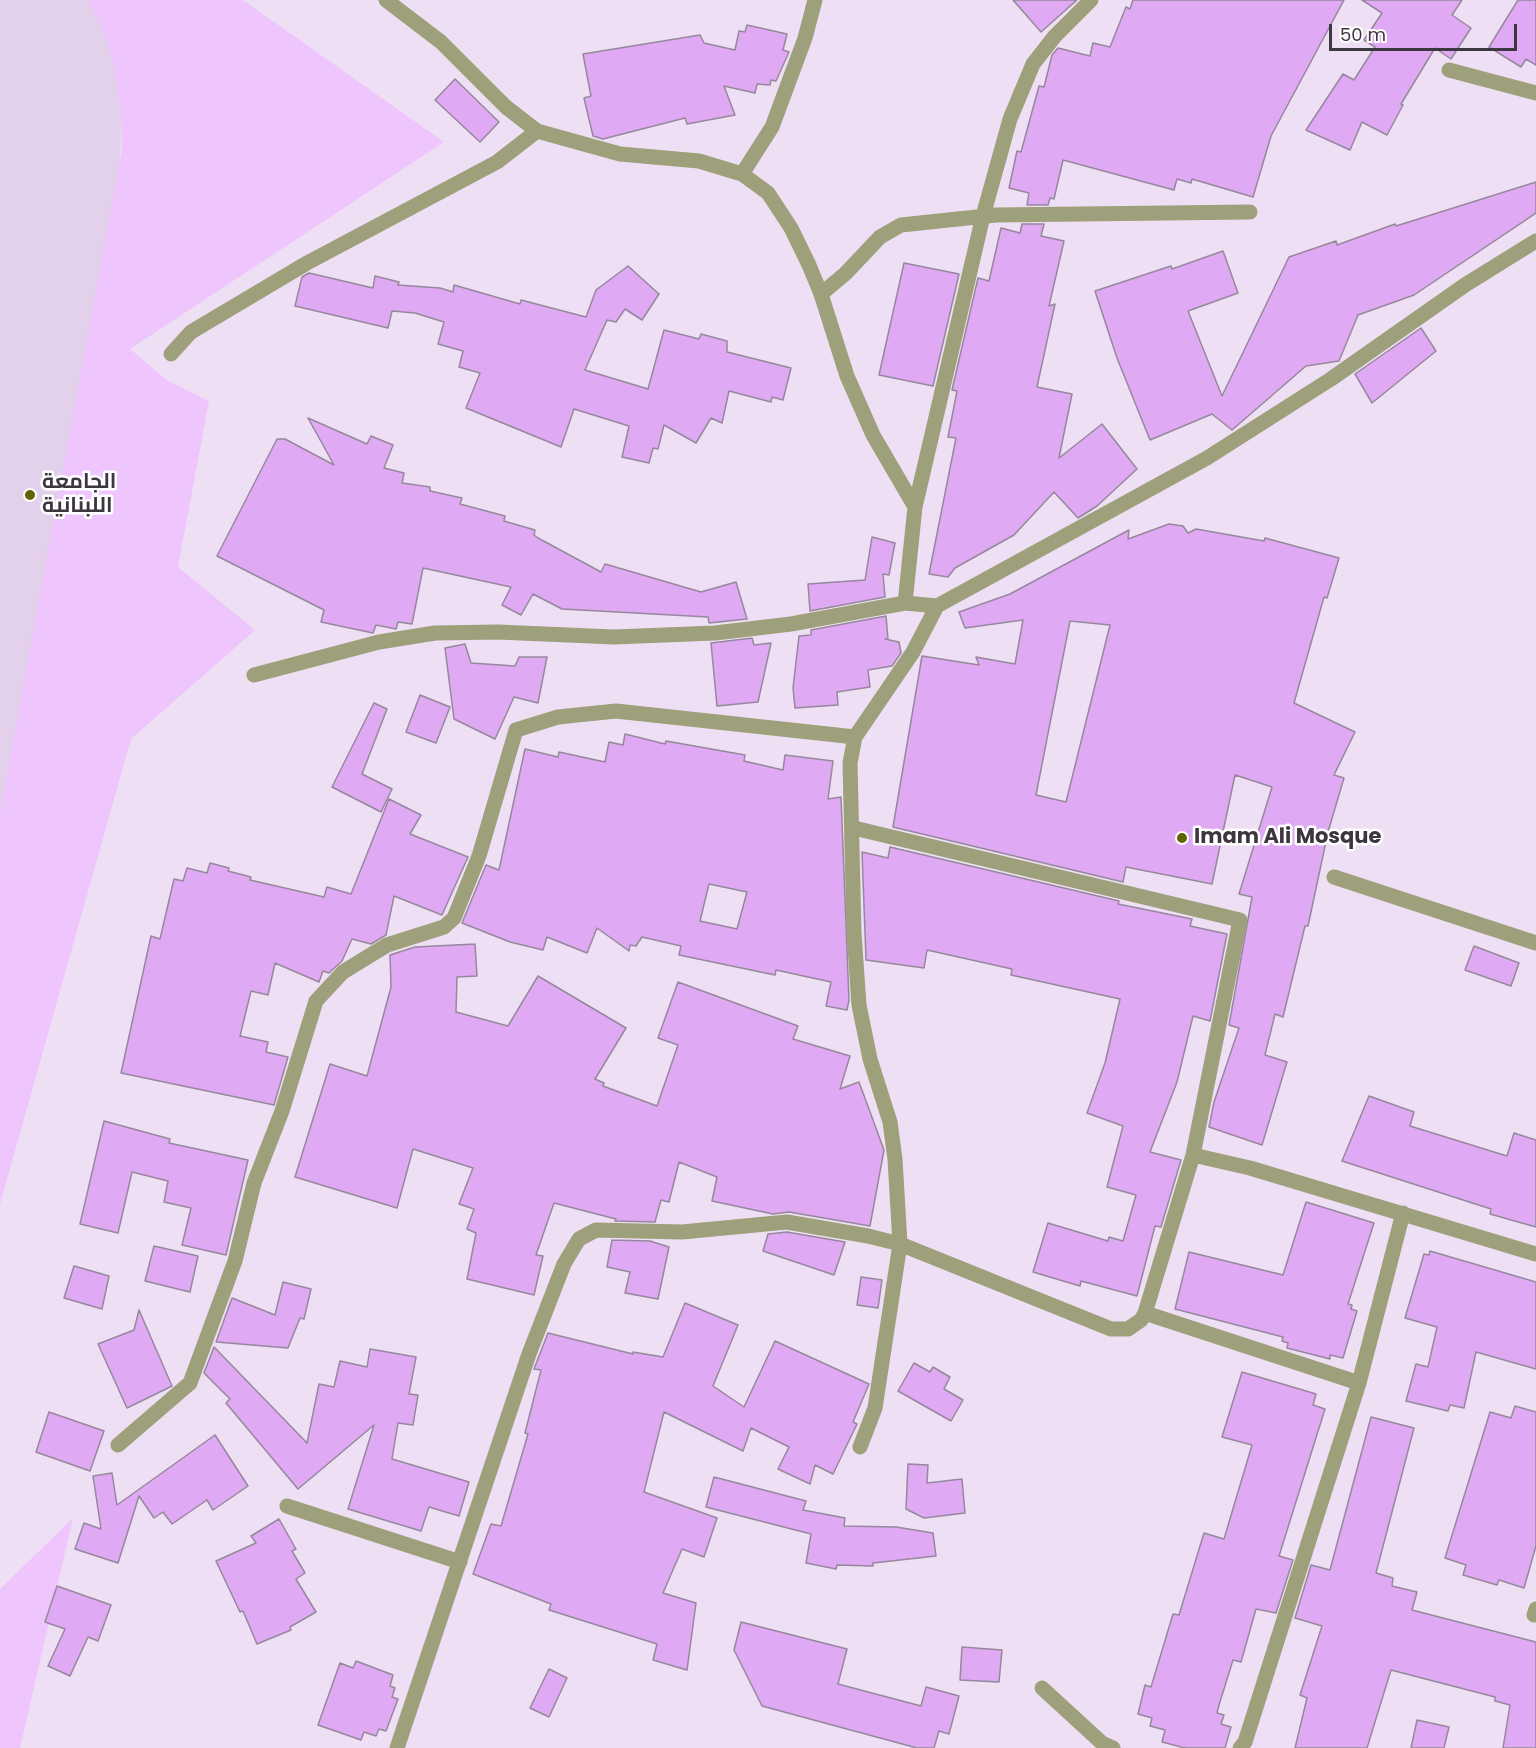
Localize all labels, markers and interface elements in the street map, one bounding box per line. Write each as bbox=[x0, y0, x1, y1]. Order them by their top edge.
scale bar bbox=[1332, 12, 1520, 50]
text: 50 m bbox=[1340, 22, 1386, 47]
place label: الجامعة اللبنانية bbox=[42, 470, 116, 520]
marker: الجامعة اللبنانية bbox=[23, 488, 37, 502]
place label: Imam Ali Mosque bbox=[1194, 825, 1381, 851]
marker: Imam Ali Mosque bbox=[1175, 831, 1189, 845]

